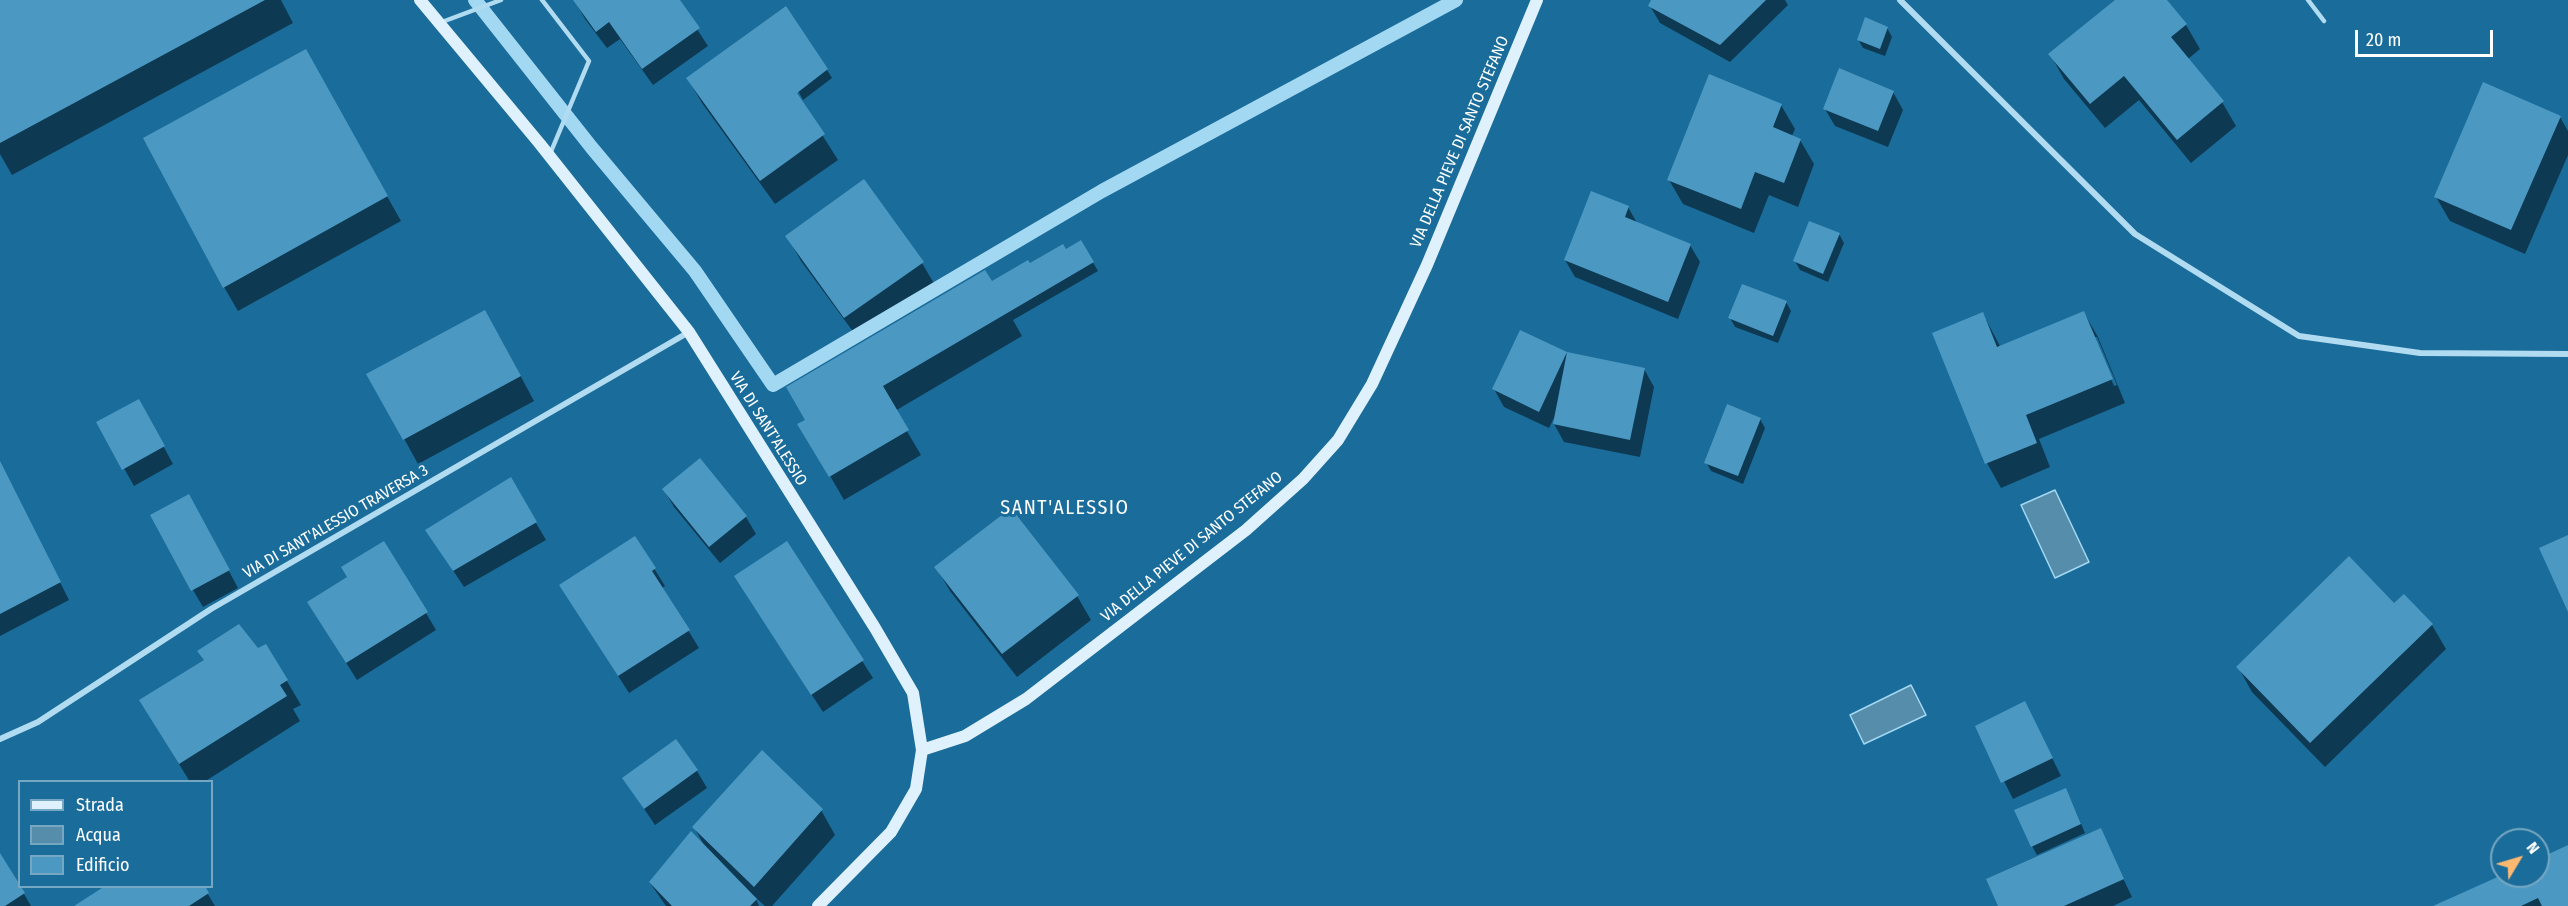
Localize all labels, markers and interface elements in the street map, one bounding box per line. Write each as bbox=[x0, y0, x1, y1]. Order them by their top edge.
scale bar bbox=[2358, 18, 2496, 56]
text: 20 m bbox=[2366, 29, 2401, 51]
street label: VIA DELLA PIEVE DI SANTO STEFANO bbox=[1407, 33, 1513, 251]
street label: VIA DI SANT'ALESSIO bbox=[725, 368, 811, 490]
street label: VIA DI SANT'ALESSIO TRAVERSA 3 bbox=[240, 461, 432, 583]
street label: VIA DELLA PIEVE DI SANTO STEFANO bbox=[1097, 468, 1287, 626]
district label: SANT'ALESSIO bbox=[1000, 496, 1130, 520]
legend bbox=[18, 780, 213, 888]
text: Strada bbox=[76, 794, 124, 816]
text: Acqua bbox=[76, 824, 121, 846]
north arrow bbox=[2490, 828, 2550, 888]
text: N bbox=[2523, 838, 2543, 857]
text: Edificio bbox=[76, 854, 129, 876]

